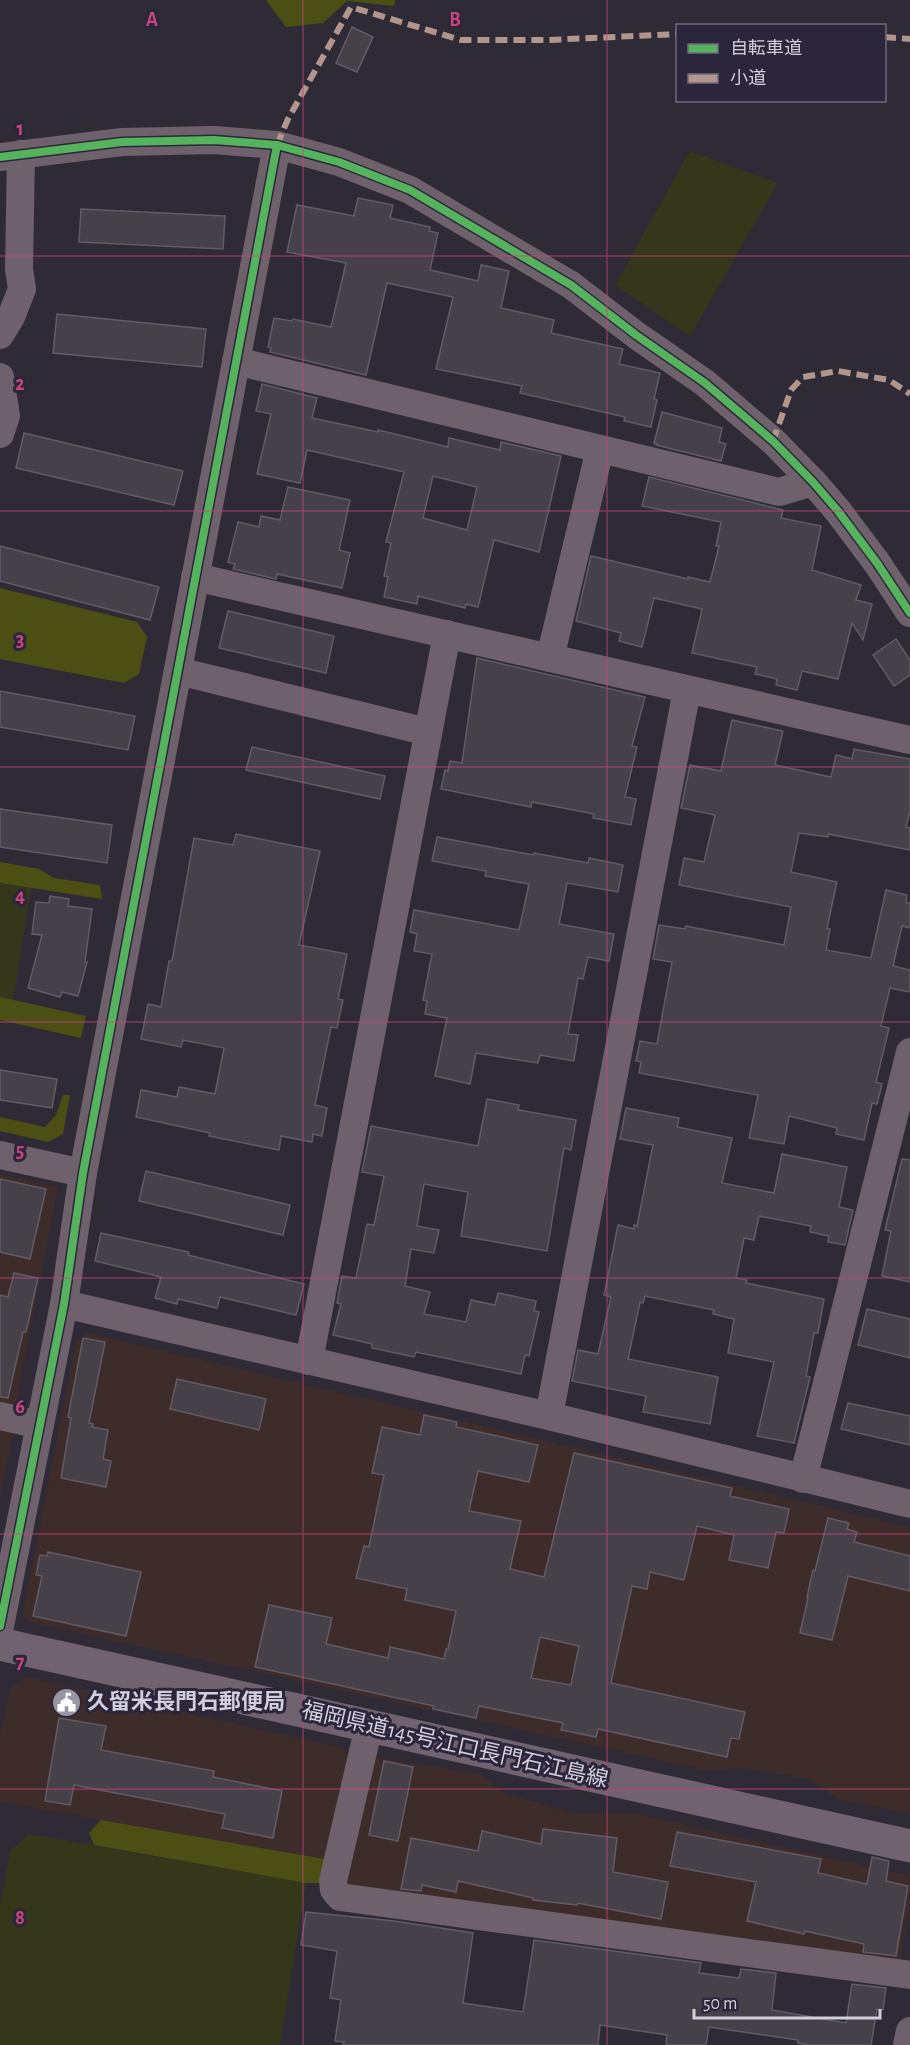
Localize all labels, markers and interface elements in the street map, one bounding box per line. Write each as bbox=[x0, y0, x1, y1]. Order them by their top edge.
text: A bbox=[146, 10, 158, 30]
text: B bbox=[449, 10, 461, 30]
legend bbox=[676, 24, 886, 102]
text: 自転車道 bbox=[730, 38, 802, 58]
text: 小道 bbox=[730, 68, 766, 88]
text: 1 bbox=[16, 119, 24, 139]
text: 2 bbox=[15, 374, 25, 394]
text: 3 bbox=[16, 630, 24, 650]
text: 4 bbox=[15, 886, 25, 906]
text: 5 bbox=[16, 1141, 24, 1161]
text: 6 bbox=[15, 1397, 25, 1417]
text: 7 bbox=[16, 1652, 25, 1672]
public building icon: 久留米長門石郵便局 bbox=[50, 1686, 82, 1718]
place label: 久留米長門石郵便局 bbox=[87, 1690, 285, 1713]
street label: 福岡県道145号江口長門石江島線 bbox=[300, 1698, 610, 1791]
text: 8 bbox=[15, 1908, 25, 1928]
scale bar bbox=[694, 1982, 880, 2020]
text: 50 m bbox=[703, 1995, 737, 2013]

